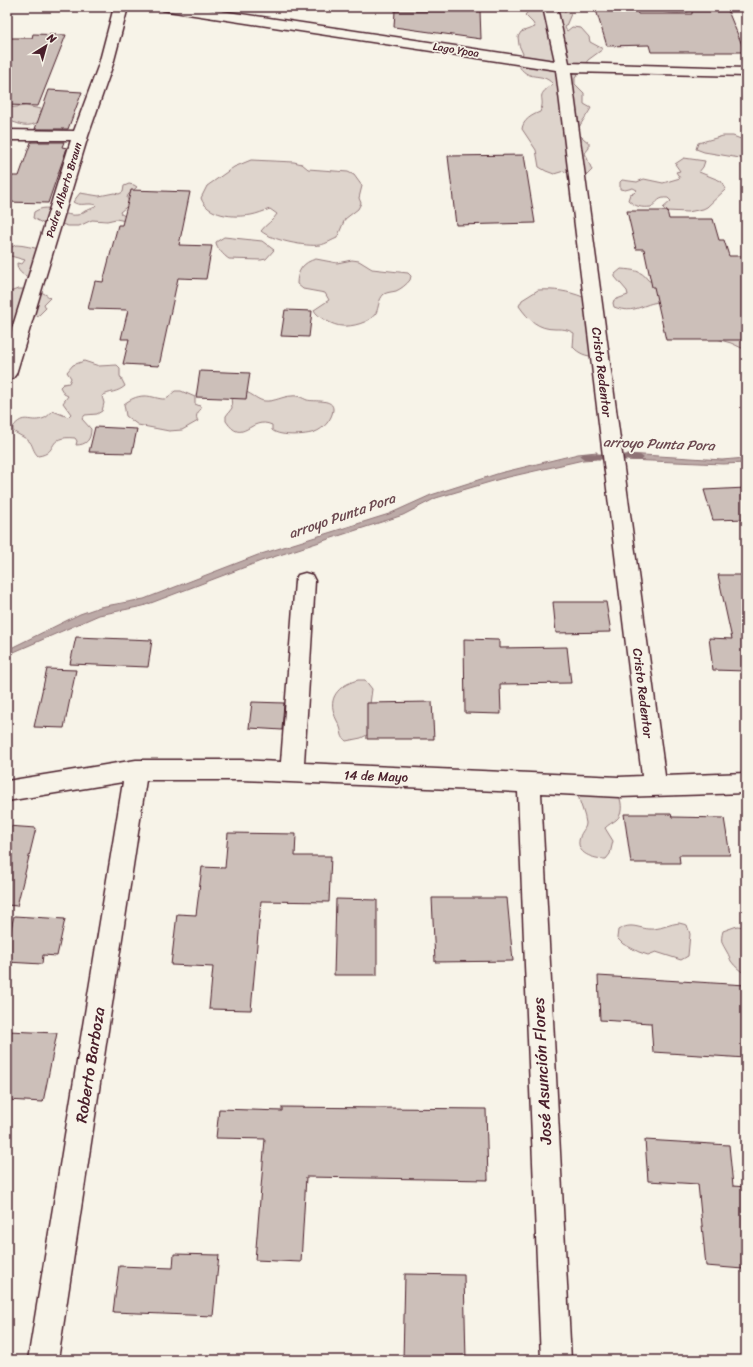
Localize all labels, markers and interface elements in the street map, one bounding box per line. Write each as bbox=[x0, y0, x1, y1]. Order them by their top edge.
north arrow bbox=[26, 26, 66, 66]
text: N bbox=[42, 28, 61, 49]
street label: Lago Ypoa bbox=[432, 37, 481, 63]
street label: Padre Alberto Braun bbox=[40, 140, 88, 240]
street label: Cristo Redentor bbox=[585, 326, 619, 419]
water label: arroyo Punta Pora bbox=[603, 430, 716, 458]
water label: arroyo Punta Pora bbox=[285, 486, 400, 546]
street label: Cristo Redentor bbox=[626, 647, 660, 740]
street label: 14 de Mayo bbox=[343, 763, 409, 789]
street label: José Asunción Flores bbox=[524, 996, 560, 1146]
street label: Roberto Barboza bbox=[67, 1005, 113, 1125]

